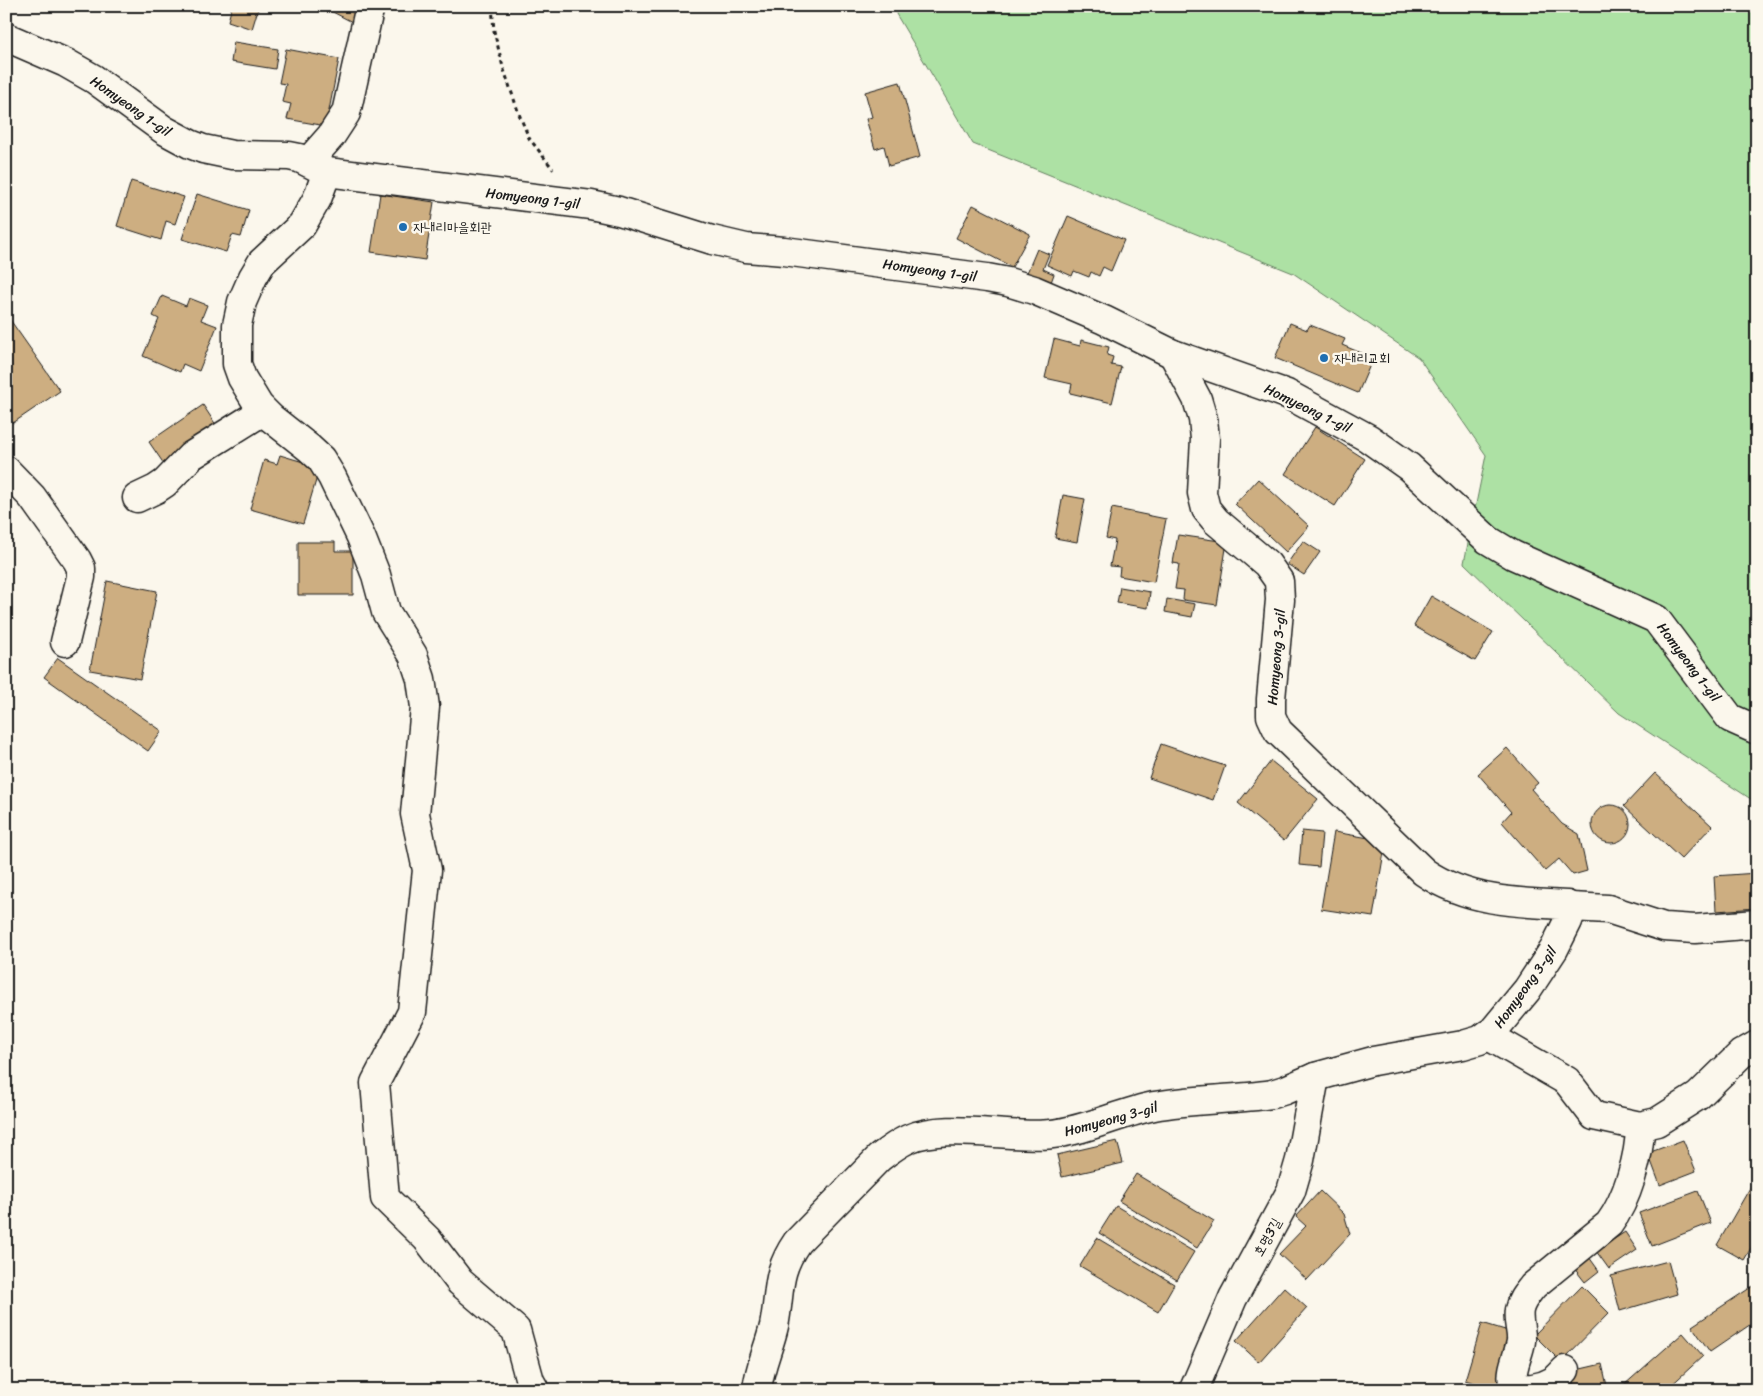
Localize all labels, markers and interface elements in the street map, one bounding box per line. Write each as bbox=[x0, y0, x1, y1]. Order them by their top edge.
street label: Homyeong 1-gil bbox=[85, 69, 178, 144]
street label: Homyeong 1-gil bbox=[484, 180, 583, 217]
place label: 자내리마을회관 bbox=[413, 215, 492, 240]
marker: 자내리마을회관 bbox=[397, 221, 409, 233]
street label: Homyeong 1-gil bbox=[881, 252, 980, 290]
place label: 자내리교회 bbox=[1334, 346, 1390, 371]
marker: 자내리교회 bbox=[1318, 352, 1330, 364]
street label: Homyeong 1-gil bbox=[1260, 376, 1357, 441]
street label: Homyeong 3-gil bbox=[1260, 607, 1293, 706]
street label: Homyeong 1-gil bbox=[1650, 617, 1728, 709]
street label: Homyeong 3-gil bbox=[1487, 940, 1564, 1034]
street label: Homyeong 3-gil bbox=[1061, 1095, 1162, 1144]
street label: 호명3길 bbox=[1246, 1212, 1289, 1261]

